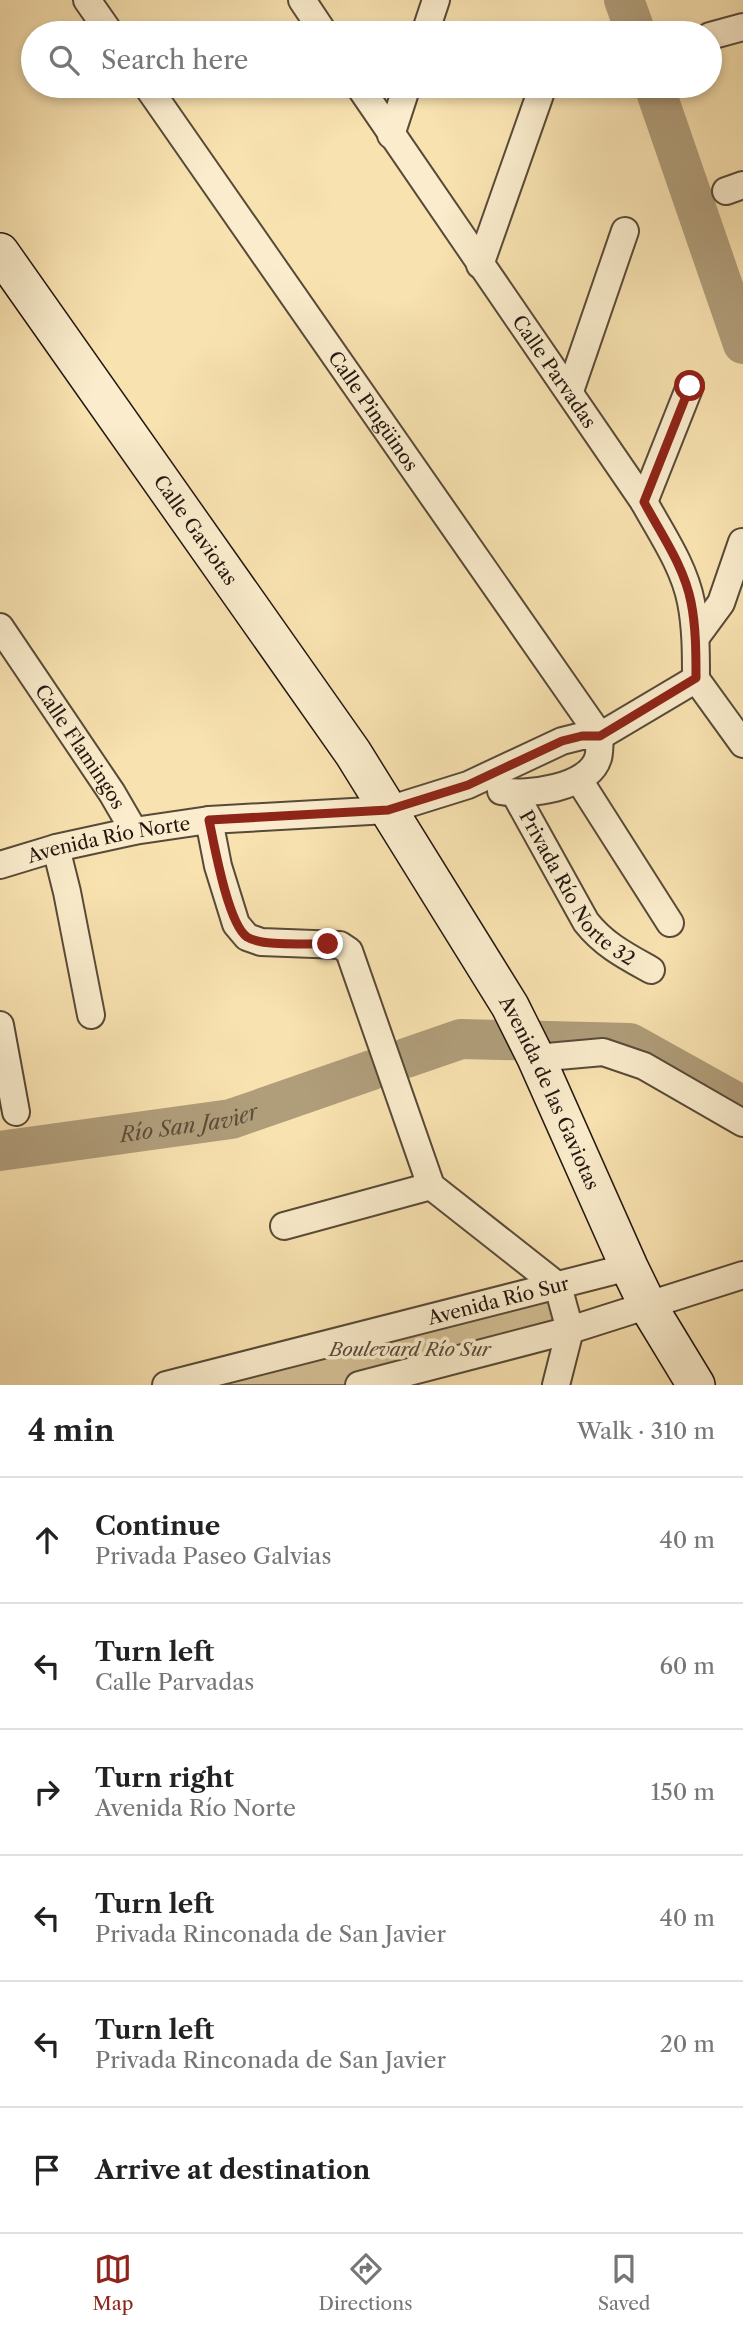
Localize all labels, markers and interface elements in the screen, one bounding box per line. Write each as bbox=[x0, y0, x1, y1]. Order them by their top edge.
search box bbox=[21, 21, 722, 98]
icon: search bbox=[45, 41, 83, 79]
text: Search here bbox=[101, 44, 248, 76]
street label: Calle Parvadas bbox=[508, 311, 601, 432]
street label: Calle Pingüinos bbox=[324, 346, 423, 475]
route start bbox=[674, 370, 705, 401]
street label: Calle Gaviotas bbox=[149, 470, 242, 589]
street label: Calle Flamingos bbox=[30, 680, 130, 813]
street label: Privada Río Norte 32 bbox=[515, 806, 639, 970]
street label: Avenida Río Norte bbox=[23, 811, 192, 868]
route end bbox=[312, 928, 343, 959]
street label: Avenida de las Gaviotas bbox=[494, 990, 605, 1193]
water label: Río San Javier bbox=[116, 1098, 263, 1147]
street label: Avenida Río Sur bbox=[424, 1271, 571, 1330]
park label: Boulevard Río Sur bbox=[327, 1338, 492, 1361]
text: 4 min bbox=[28, 1412, 114, 1449]
text: Walk · 310 m bbox=[577, 1417, 715, 1445]
text: Continue bbox=[95, 1510, 220, 1542]
icon: ahead bbox=[28, 1521, 66, 1559]
text: 40 m bbox=[660, 1526, 715, 1554]
text: Privada Paseo Galvias bbox=[95, 1542, 332, 1570]
text: Turn left bbox=[95, 1636, 214, 1668]
icon: left bbox=[28, 1647, 66, 1685]
text: 60 m bbox=[659, 1652, 715, 1680]
text: Calle Parvadas bbox=[95, 1668, 254, 1696]
text: Turn right bbox=[95, 1762, 234, 1794]
icon: right bbox=[28, 1773, 66, 1811]
text: 150 m bbox=[651, 1778, 715, 1806]
text: Avenida Río Norte bbox=[95, 1794, 296, 1822]
text: Turn left bbox=[95, 1888, 214, 1920]
icon: left bbox=[28, 1899, 66, 1937]
text: 40 m bbox=[660, 1904, 715, 1932]
text: Privada Rinconada de San Javier bbox=[95, 1920, 446, 1948]
text: Turn left bbox=[95, 2014, 214, 2046]
icon: left bbox=[28, 2025, 66, 2063]
text: 20 m bbox=[660, 2030, 715, 2058]
text: Privada Rinconada de San Javier bbox=[95, 2046, 446, 2074]
icon: arrive bbox=[28, 2151, 66, 2189]
text: Arrive at destination bbox=[95, 2154, 370, 2186]
tab: Map bbox=[93, 2250, 133, 2315]
tab: Directions bbox=[319, 2250, 412, 2315]
tab: Saved bbox=[598, 2250, 650, 2315]

